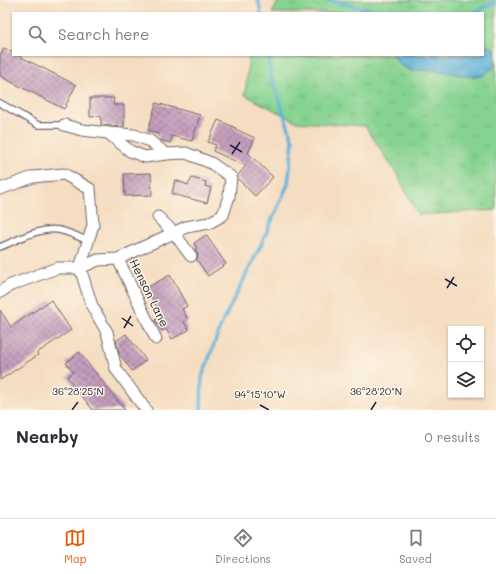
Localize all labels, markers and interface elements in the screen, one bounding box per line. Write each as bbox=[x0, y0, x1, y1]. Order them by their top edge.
search box bbox=[12, 12, 484, 56]
icon: search bbox=[26, 23, 48, 45]
text: Search here bbox=[58, 24, 149, 44]
street label: Henson Lane bbox=[127, 256, 173, 329]
map controls bbox=[448, 326, 484, 398]
button: locate bbox=[448, 326, 484, 362]
button: layers bbox=[448, 362, 484, 398]
text: 36°28'25"N bbox=[52, 384, 104, 398]
text: 36°28'20"N bbox=[350, 384, 402, 398]
text: 94°15'10"W bbox=[234, 387, 286, 401]
text: Nearby bbox=[16, 425, 78, 447]
text: 0 results bbox=[425, 428, 480, 445]
tab: Map bbox=[64, 527, 87, 566]
tab: Directions bbox=[215, 527, 271, 566]
tab: Saved bbox=[399, 527, 432, 566]

